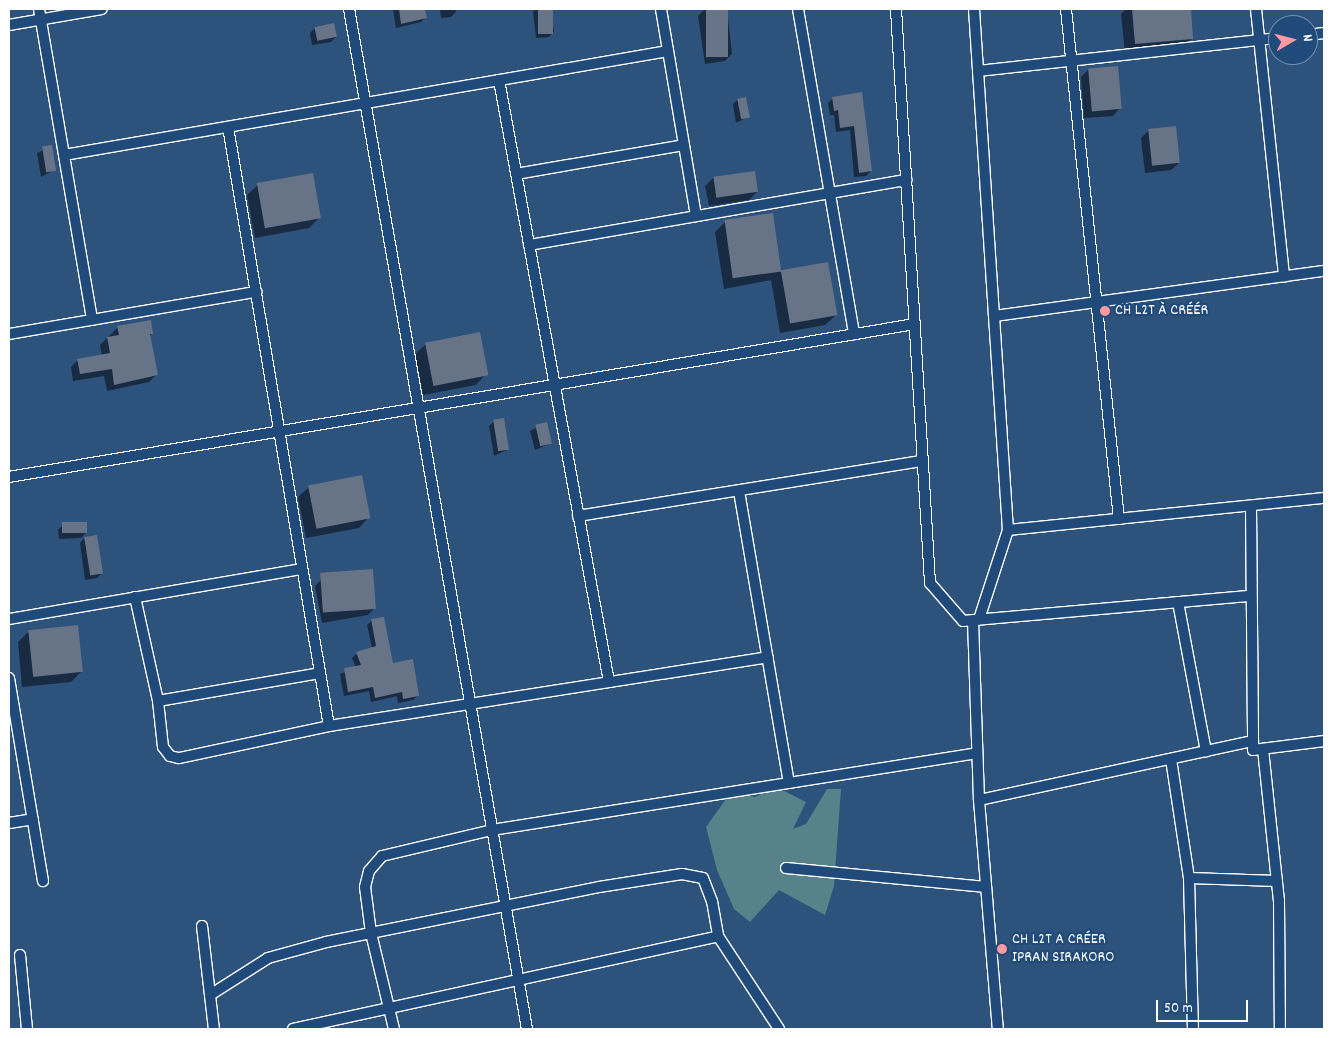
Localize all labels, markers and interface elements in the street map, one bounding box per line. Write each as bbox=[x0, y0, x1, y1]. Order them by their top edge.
north arrow bbox=[1268, 15, 1318, 65]
text: N bbox=[1296, 33, 1317, 43]
place label: CH L2T À CRÉÉR bbox=[1115, 301, 1208, 321]
marker: CH L2T À CRÉÉR bbox=[1099, 305, 1111, 317]
place label: CH L2T A CRÉER IPRAN SIRAKORO bbox=[1012, 930, 1114, 968]
marker: CH L2T A CRÉER IPRAN SIRAKORO bbox=[996, 943, 1008, 955]
scale bar bbox=[1158, 990, 1250, 1022]
text: 50 m bbox=[1164, 998, 1193, 1020]

